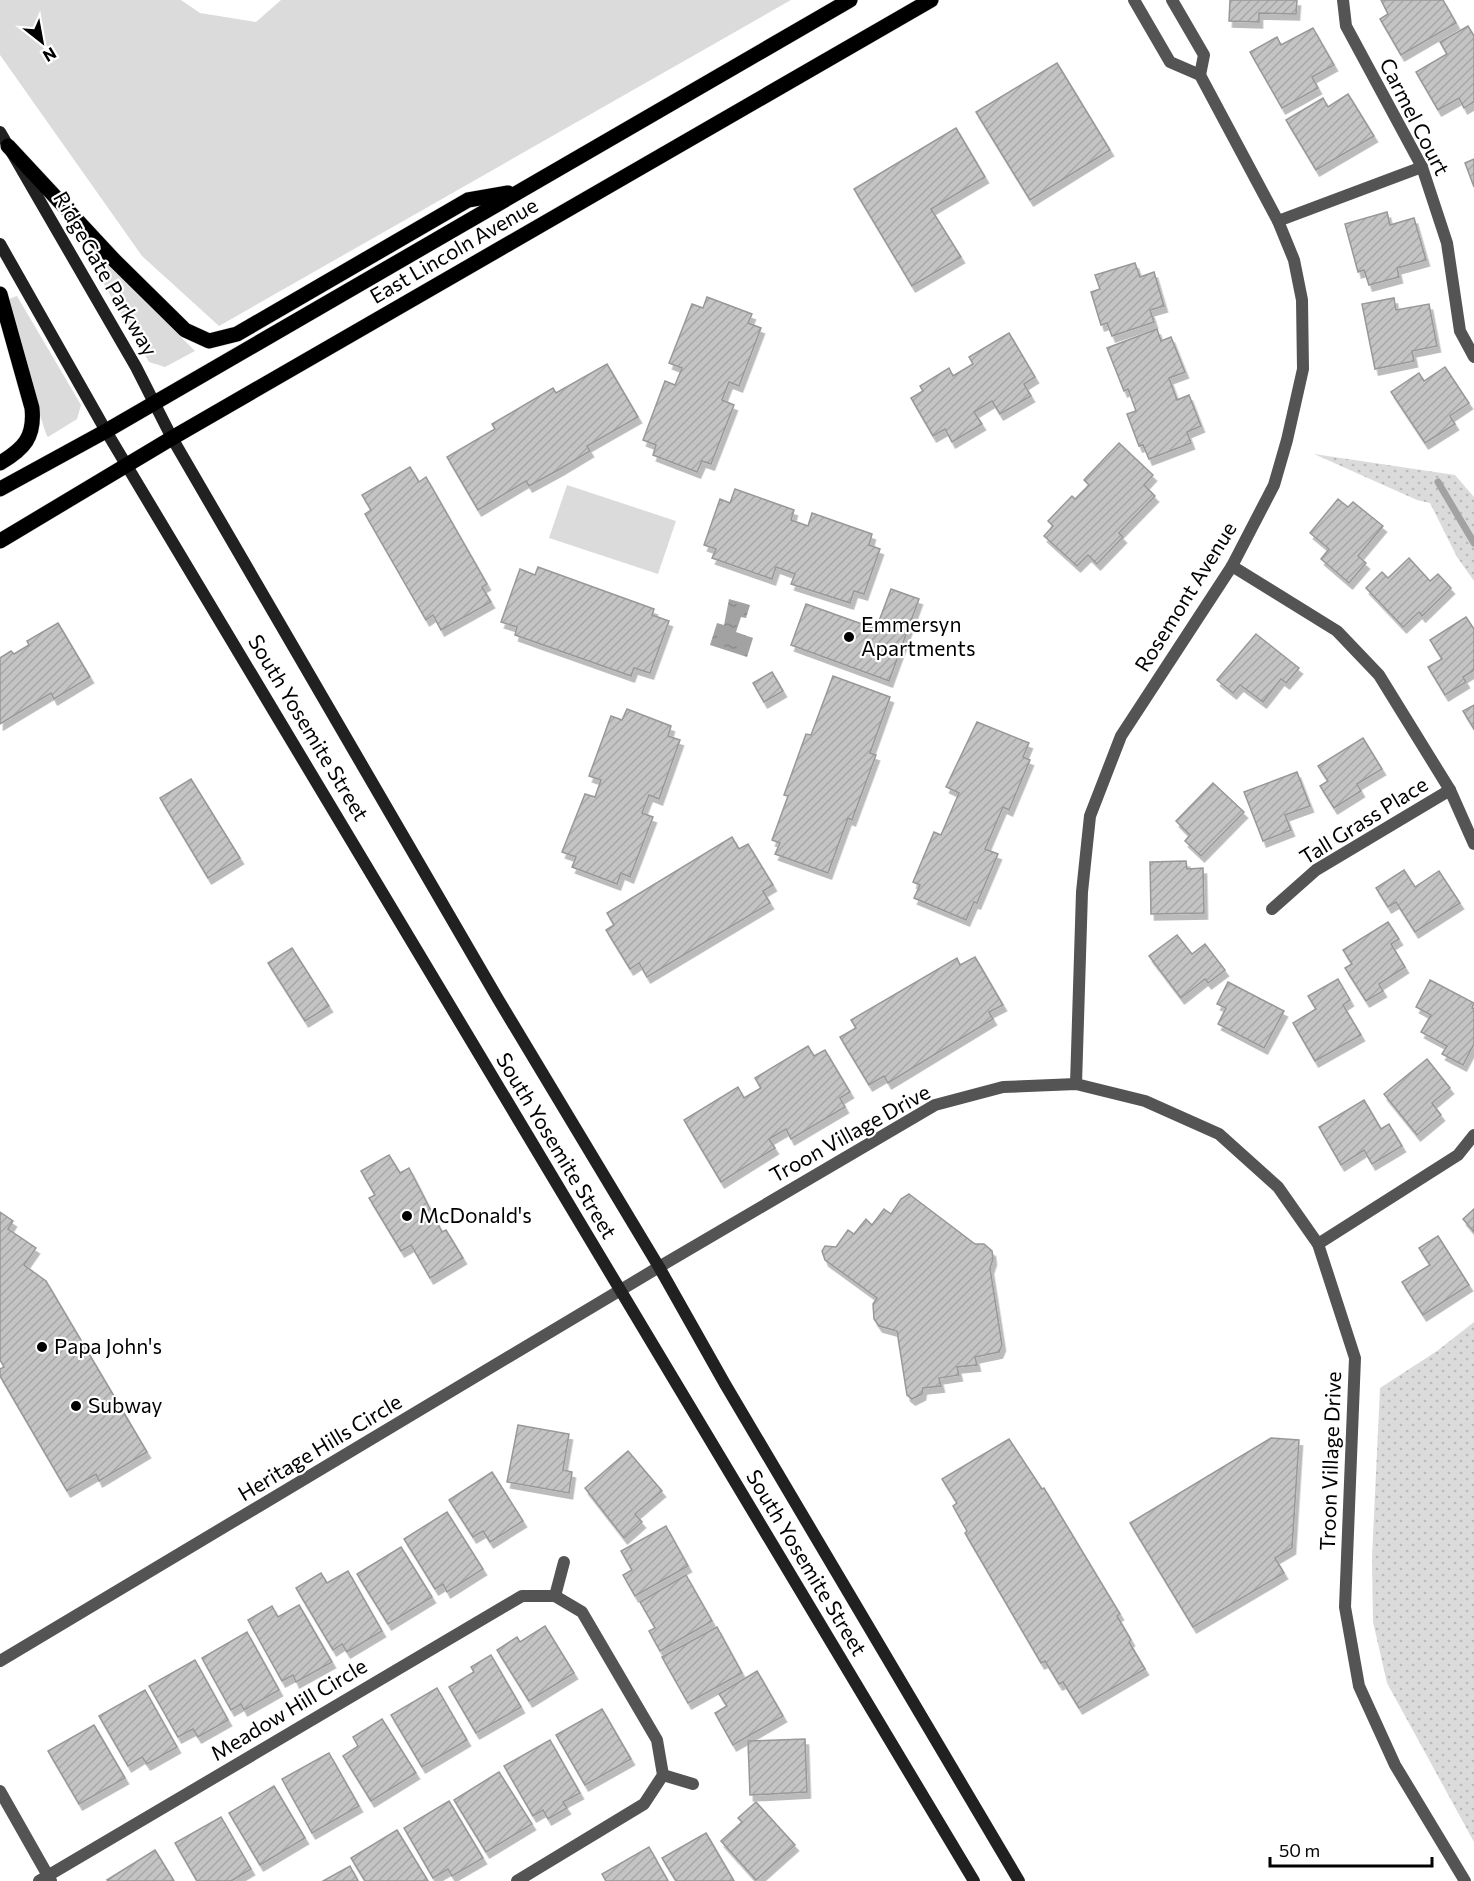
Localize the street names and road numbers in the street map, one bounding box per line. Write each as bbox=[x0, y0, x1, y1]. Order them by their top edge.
street label: Carmel Court bbox=[1375, 54, 1456, 179]
street label: RidgeGate Parkway bbox=[49, 186, 164, 360]
street label: East Lincoln Avenue bbox=[365, 192, 541, 308]
street label: Rosemont Avenue bbox=[1129, 517, 1241, 676]
street label: South Yosemite Street bbox=[244, 630, 375, 825]
street label: Tall Grass Place bbox=[1295, 770, 1432, 869]
street label: South Yosemite Street bbox=[492, 1048, 623, 1243]
street label: Troon Village Drive bbox=[765, 1078, 934, 1187]
street label: Troon Village Drive bbox=[1314, 1371, 1345, 1551]
street label: Heritage Hills Circle bbox=[233, 1388, 406, 1505]
street label: South Yosemite Street bbox=[742, 1465, 873, 1660]
street label: Meadow Hill Circle bbox=[206, 1652, 371, 1765]

